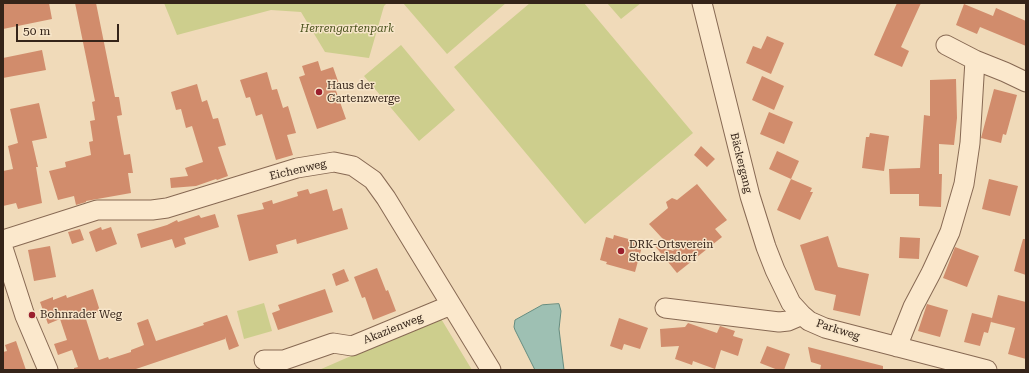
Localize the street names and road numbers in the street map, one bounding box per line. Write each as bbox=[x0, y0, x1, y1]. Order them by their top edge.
street label: Bäckergang bbox=[727, 131, 755, 195]
street label: Eichenweg bbox=[268, 157, 328, 183]
street label: Akazienweg bbox=[361, 311, 425, 347]
street label: Parkweg bbox=[814, 317, 862, 343]

